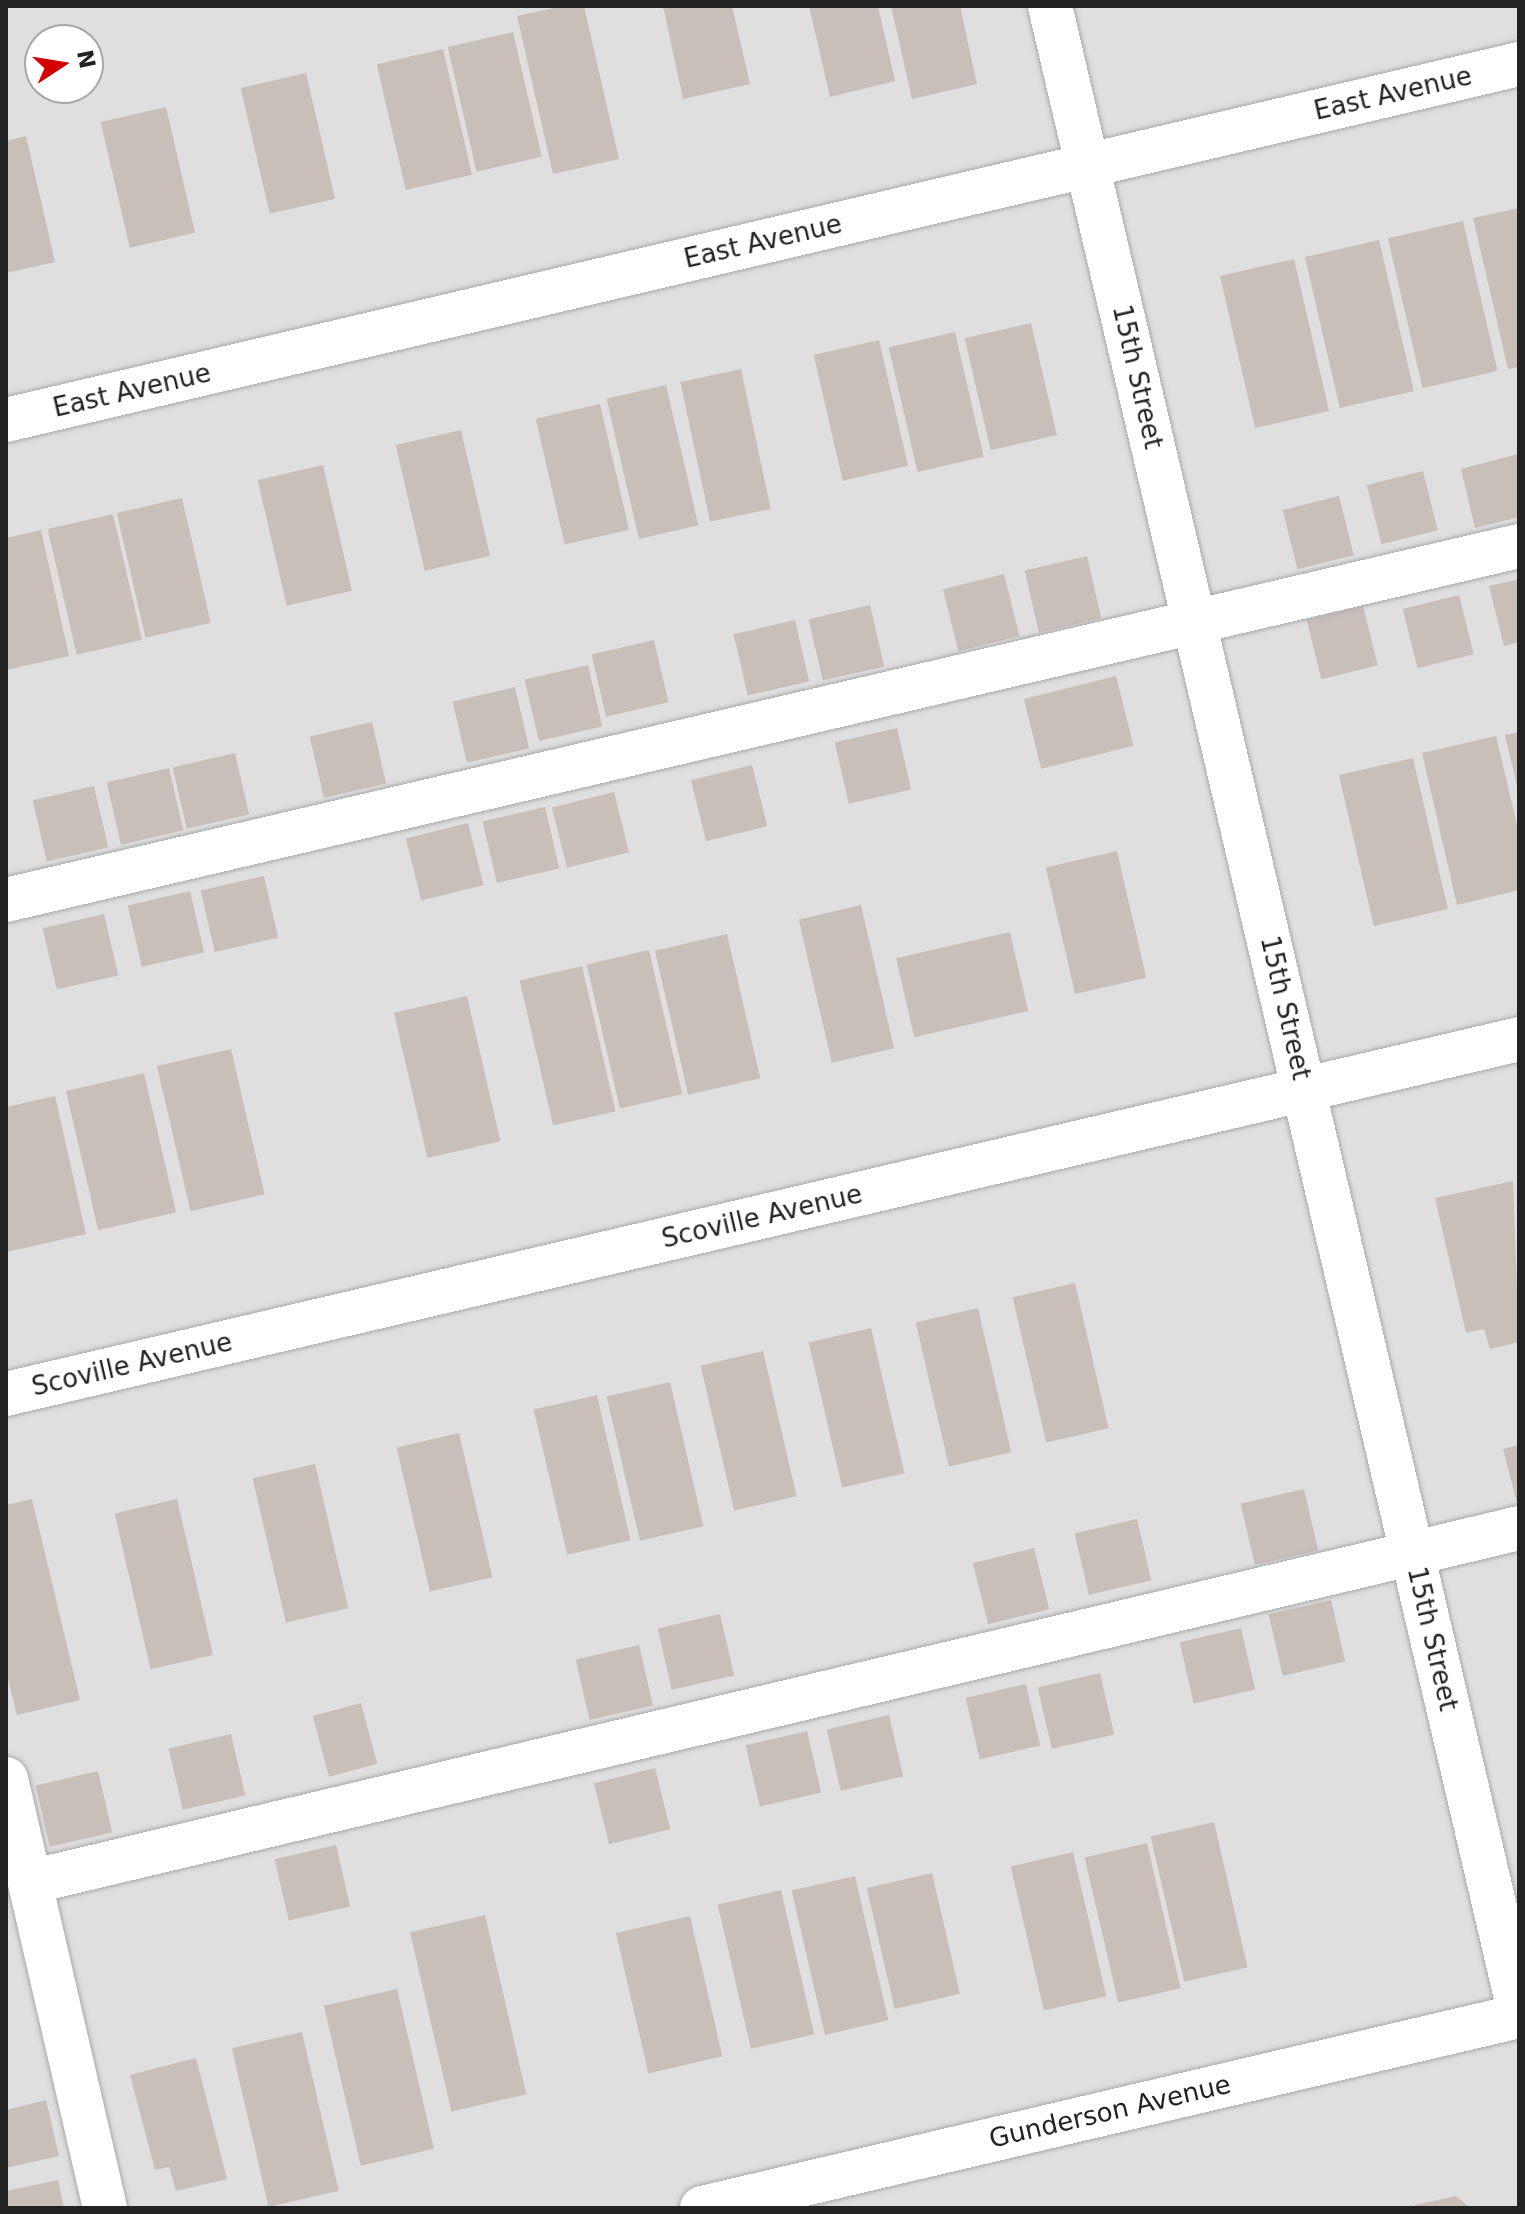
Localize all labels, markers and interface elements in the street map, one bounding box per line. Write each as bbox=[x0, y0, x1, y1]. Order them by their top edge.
north arrow bbox=[24, 24, 104, 104]
text: N bbox=[72, 48, 100, 71]
street label: East Avenue bbox=[1311, 61, 1475, 127]
street label: East Avenue bbox=[681, 209, 845, 275]
street label: 15th Street bbox=[1105, 302, 1169, 452]
street label: East Avenue bbox=[50, 358, 214, 424]
street label: 15th Street bbox=[1253, 933, 1317, 1083]
street label: Scoville Avenue bbox=[659, 1179, 865, 1255]
street label: Scoville Avenue bbox=[29, 1327, 235, 1403]
street label: 15th Street bbox=[1400, 1564, 1464, 1714]
street label: Gunderson Avenue bbox=[986, 2069, 1234, 2155]

